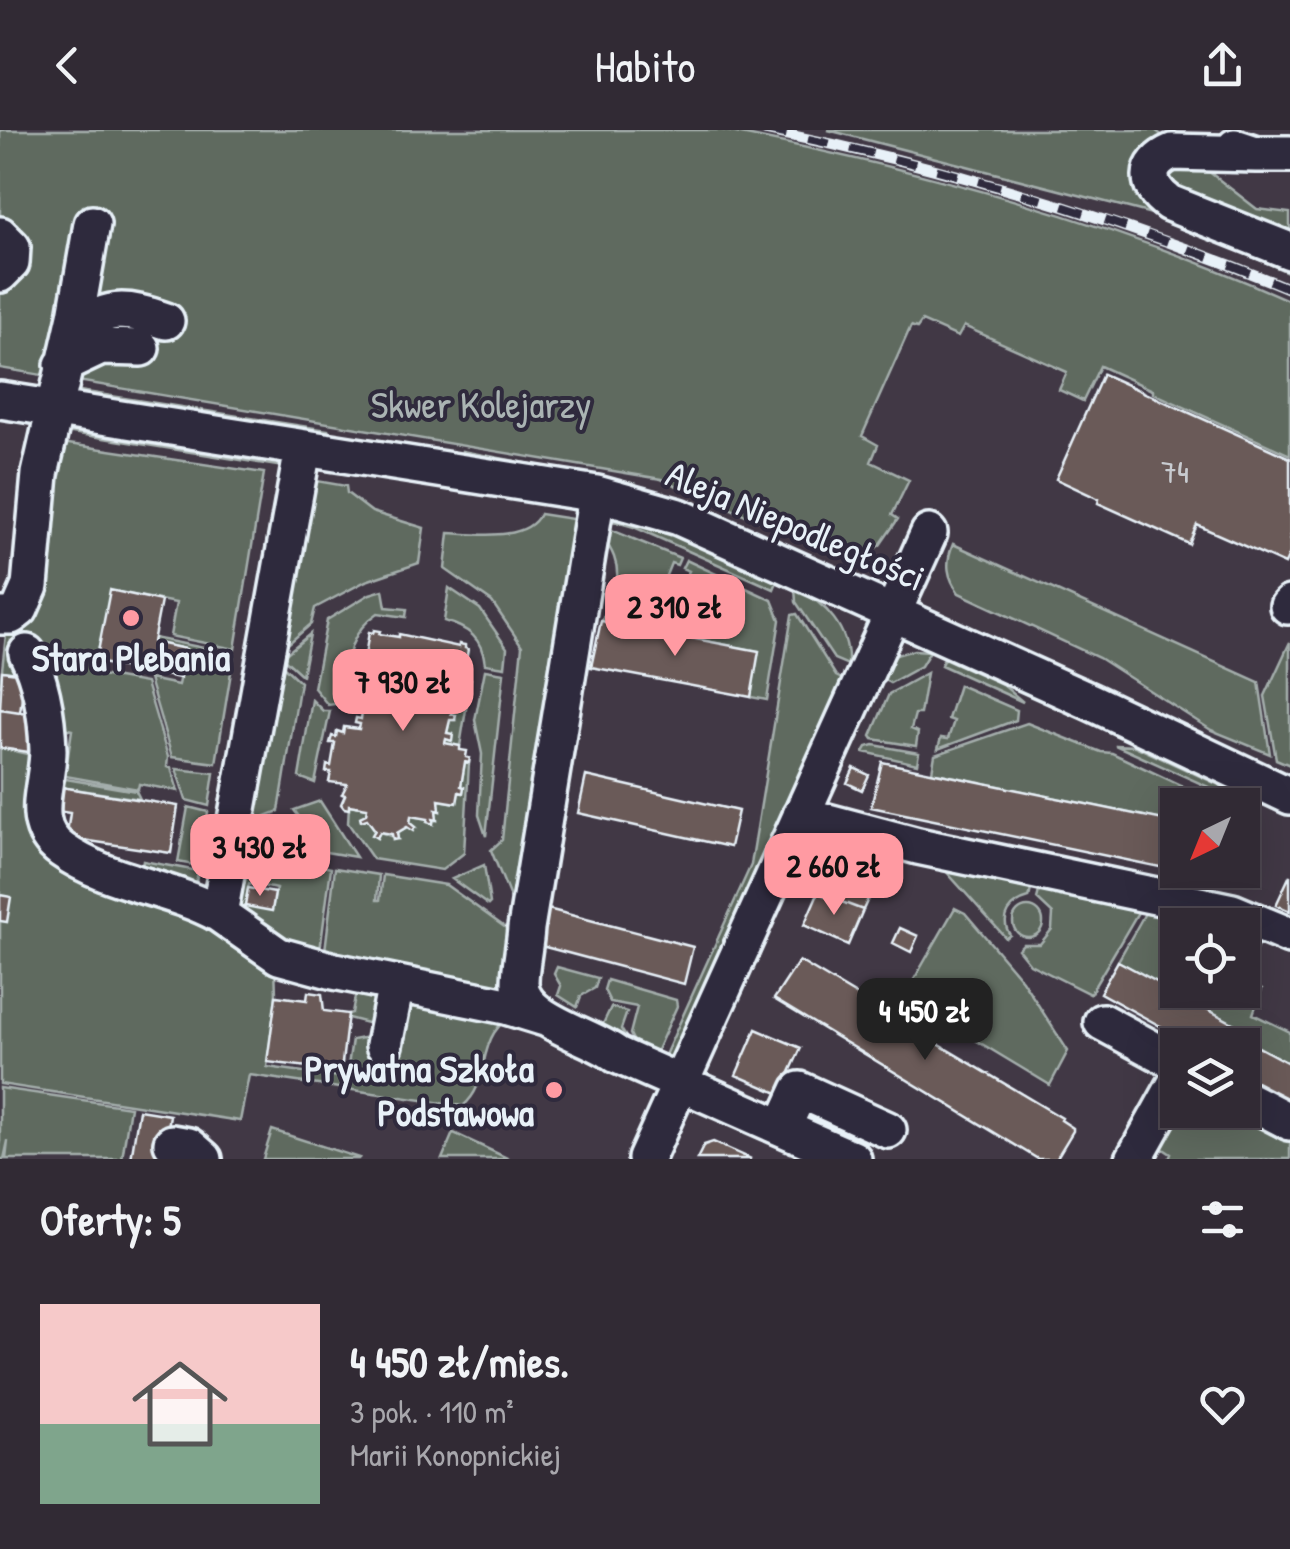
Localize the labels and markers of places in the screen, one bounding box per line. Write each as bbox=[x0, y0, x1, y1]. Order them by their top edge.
pin: 2 310 zł bbox=[572, 574, 778, 659]
marker: Stara Plebania bbox=[120, 607, 142, 629]
place label: Stara Plebania bbox=[32, 631, 230, 683]
pin: 7 930 zł bbox=[300, 649, 506, 734]
pin: 3 430 zł bbox=[157, 814, 363, 899]
pin: 2 660 zł bbox=[731, 833, 937, 918]
pin: 4 450 zł bbox=[822, 978, 1028, 1063]
place label: Prywatna Szkoła Podstawowa bbox=[305, 1042, 534, 1138]
marker: Prywatna Szkoła Podstawowa bbox=[543, 1079, 565, 1101]

